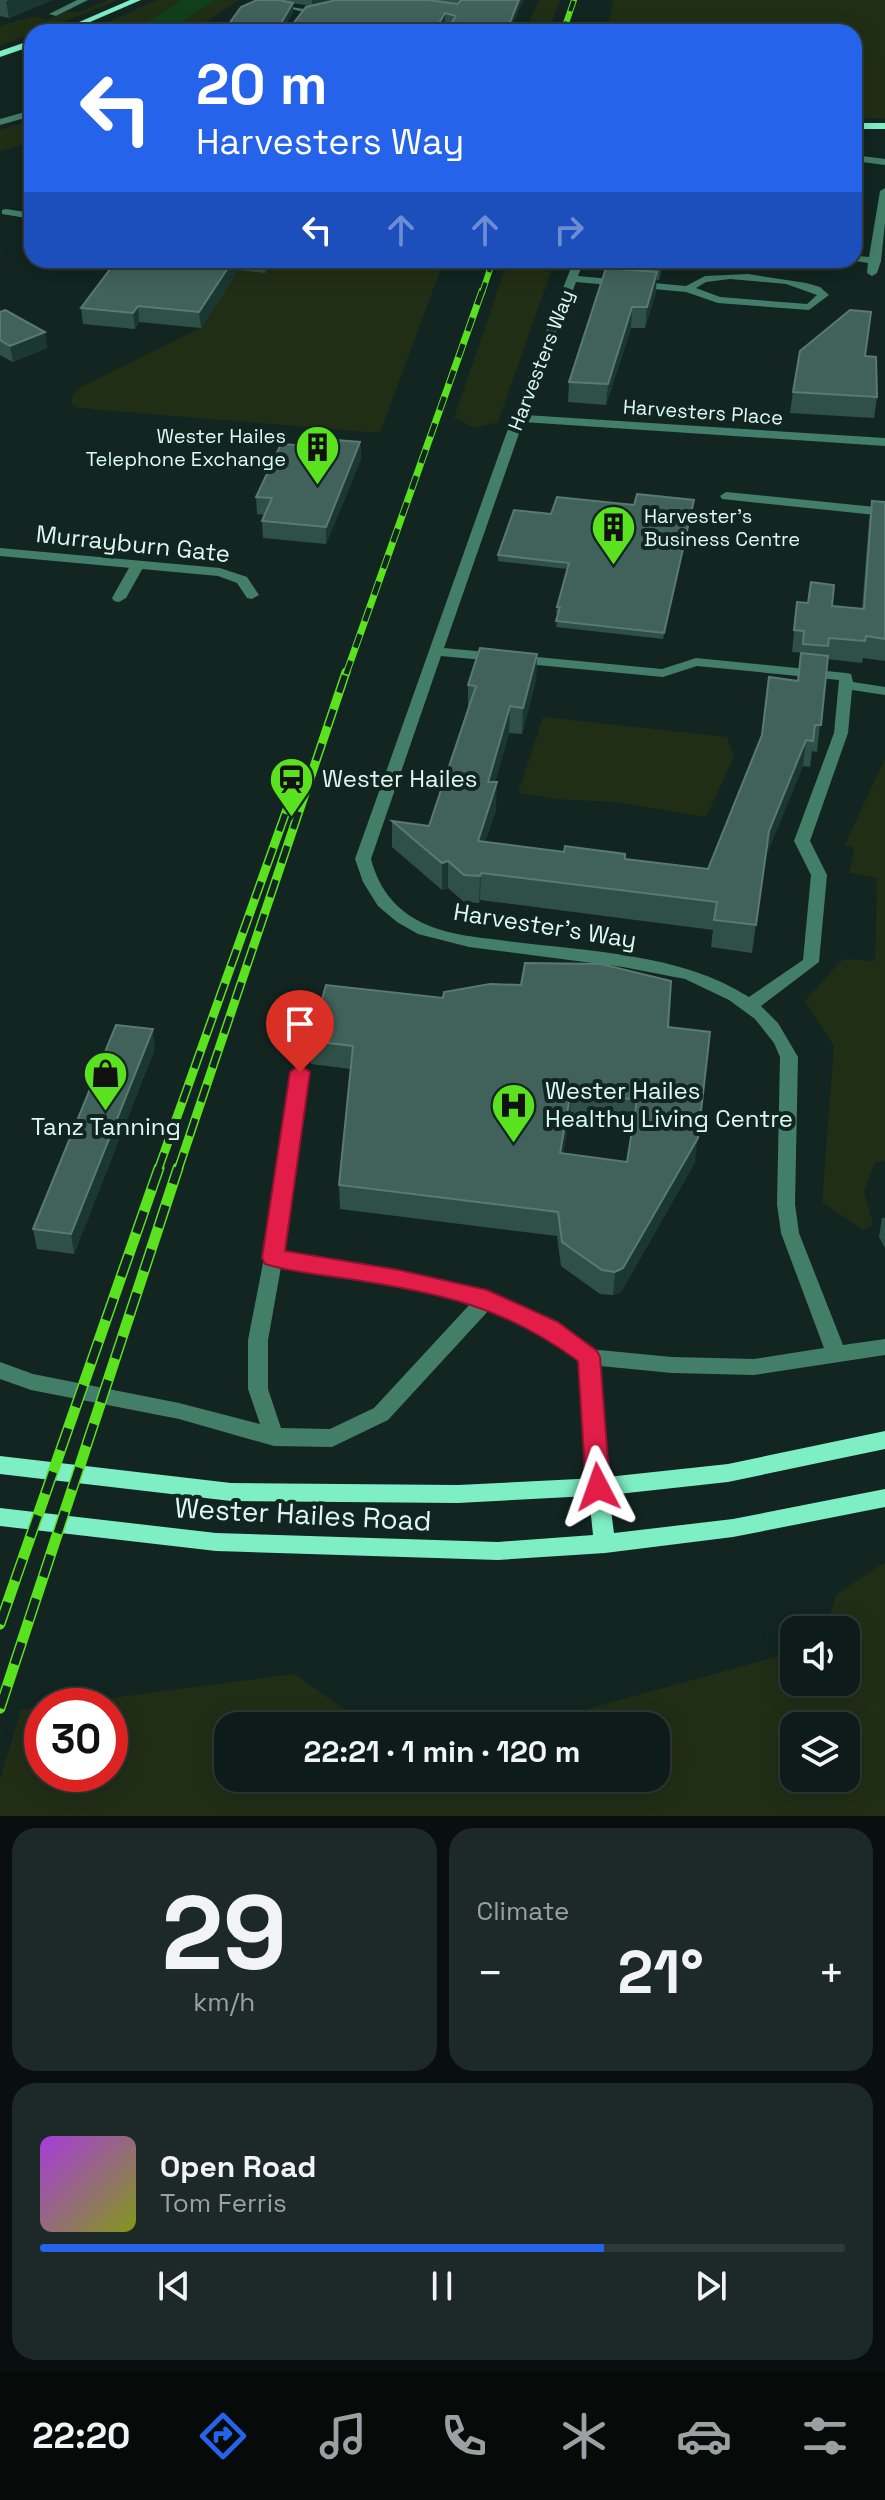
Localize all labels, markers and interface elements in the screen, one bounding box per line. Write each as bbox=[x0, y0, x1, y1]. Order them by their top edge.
text: 20 m bbox=[196, 49, 328, 120]
icon: left bbox=[64, 56, 168, 160]
text: Harvesters Way bbox=[196, 119, 464, 165]
icon: left bbox=[295, 208, 339, 252]
icon: ahead bbox=[379, 208, 423, 252]
icon: ahead bbox=[463, 208, 507, 252]
icon: right bbox=[547, 208, 591, 252]
street label: Harvesters Way bbox=[502, 286, 580, 434]
street label: Harvesters Place bbox=[622, 393, 784, 431]
place label: Wester Hailes Telephone Exchange bbox=[86, 423, 286, 472]
building icon: Wester Hailes Telephone Exchange bbox=[293, 424, 341, 487]
place label: Harvester's Business Centre bbox=[644, 503, 800, 552]
building icon: Harvester's Business Centre bbox=[589, 504, 637, 567]
street label: Murrayburn Gate bbox=[34, 518, 232, 569]
station icon: Wester Hailes bbox=[267, 755, 315, 818]
place label: Wester Hailes bbox=[322, 763, 477, 794]
street label: Harvester's Way bbox=[451, 896, 639, 955]
pin bbox=[266, 990, 334, 1072]
icon: arrive bbox=[278, 1002, 322, 1046]
shop icon: Tanz Tanning bbox=[82, 1049, 130, 1112]
place label: Wester Hailes Healthy Living Centre bbox=[545, 1075, 793, 1134]
hospital icon: Wester Hailes Healthy Living Centre bbox=[490, 1081, 538, 1144]
place label: Tanz Tanning bbox=[31, 1111, 181, 1142]
position arrow bbox=[556, 1445, 640, 1529]
street label: Wester Hailes Road bbox=[174, 1489, 432, 1539]
map controls bbox=[780, 1616, 860, 1792]
button: sound bbox=[780, 1616, 860, 1696]
speed limit sign: 30 bbox=[24, 1688, 128, 1792]
button: layers bbox=[780, 1712, 860, 1792]
text: 22:21 · 1 min · 120 m bbox=[304, 1732, 580, 1771]
text: 29 bbox=[161, 1867, 287, 1999]
text: Climate bbox=[477, 1894, 569, 1928]
text: 21° bbox=[618, 1934, 704, 2011]
text: − bbox=[477, 1945, 504, 2001]
text: + bbox=[818, 1945, 845, 2001]
text: km/h bbox=[193, 1985, 255, 2019]
text: Open Road bbox=[160, 2147, 316, 2186]
text: Tom Ferris bbox=[160, 2186, 287, 2220]
icon: previous bbox=[152, 2264, 196, 2308]
icon: pause bbox=[420, 2264, 464, 2308]
icon: next bbox=[689, 2264, 733, 2308]
icon: directions bbox=[195, 2408, 251, 2464]
icon: music bbox=[315, 2408, 371, 2464]
icon: phone bbox=[436, 2408, 492, 2464]
icon: climate bbox=[556, 2408, 612, 2464]
icon: car bbox=[676, 2408, 732, 2464]
icon: filters bbox=[797, 2408, 853, 2464]
text: 22:20 bbox=[32, 2413, 130, 2459]

